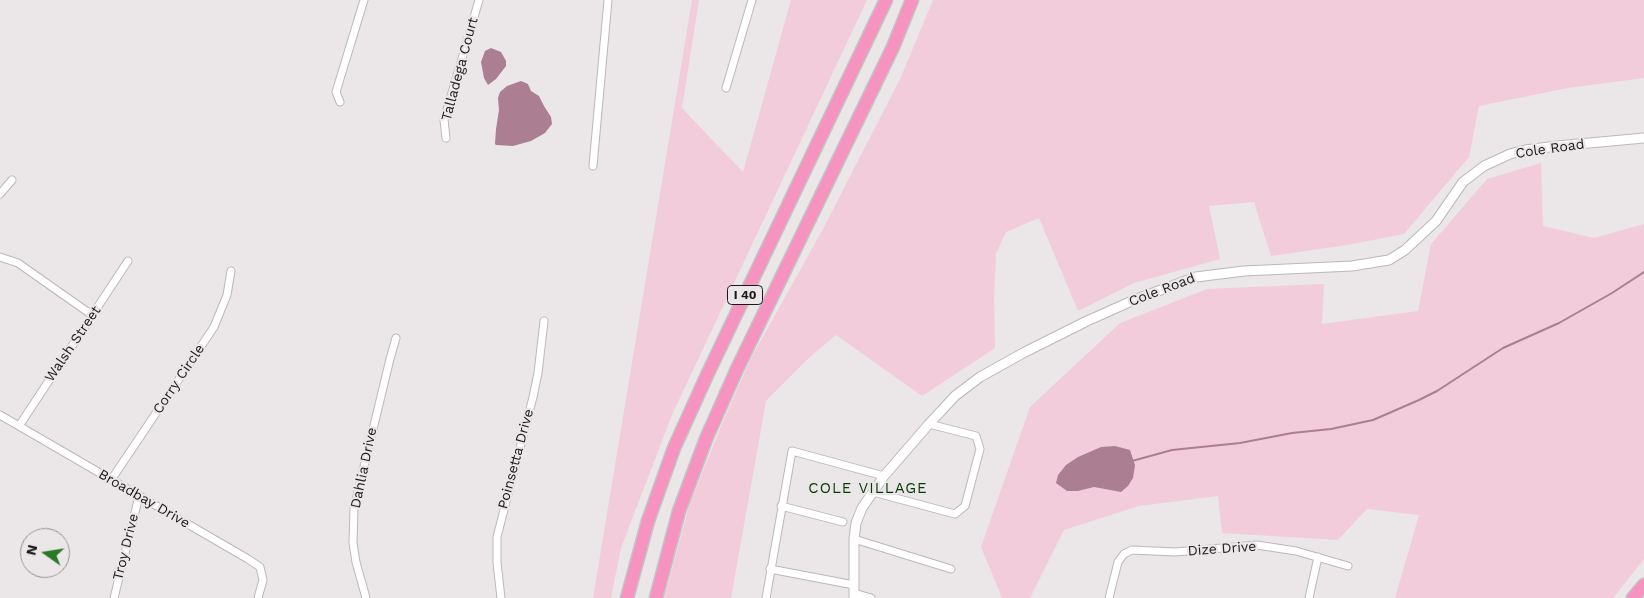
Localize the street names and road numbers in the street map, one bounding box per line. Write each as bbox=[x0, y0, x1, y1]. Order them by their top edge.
street label: Talladega Court bbox=[438, 16, 482, 122]
street label: Cole Road bbox=[1515, 136, 1585, 162]
street label: Cole Road bbox=[1127, 270, 1197, 310]
road number: I 40 bbox=[728, 286, 762, 304]
street label: Walsh Street bbox=[41, 303, 105, 385]
street label: Corry Circle bbox=[150, 341, 208, 417]
street label: Poinsetta Drive bbox=[495, 407, 537, 511]
street label: Dahlia Drive bbox=[347, 426, 381, 510]
street label: Broadbay Drive bbox=[95, 466, 193, 532]
street label: Troy Drive bbox=[110, 512, 142, 582]
street label: Dize Drive bbox=[1187, 538, 1257, 560]

